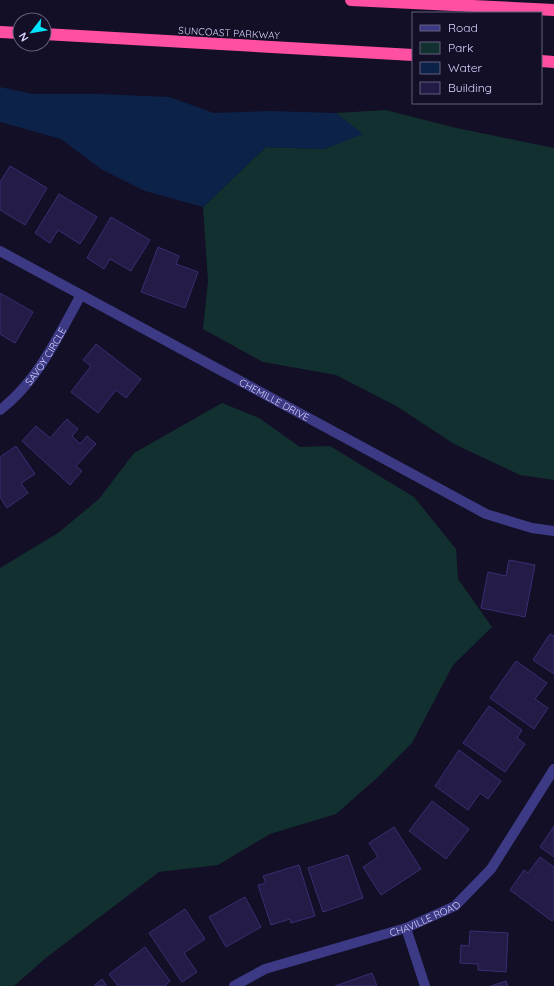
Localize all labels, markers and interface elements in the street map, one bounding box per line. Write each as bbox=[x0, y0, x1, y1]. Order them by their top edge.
north arrow bbox=[12, 12, 52, 52]
legend bbox=[412, 12, 542, 104]
text: Road bbox=[448, 20, 478, 35]
street label: SUNCOAST PARKWAY bbox=[178, 24, 280, 42]
text: N bbox=[15, 30, 32, 44]
text: Park bbox=[448, 40, 473, 55]
text: Water bbox=[448, 60, 483, 75]
text: Building bbox=[448, 80, 492, 95]
street label: SAVOY CIRCLE bbox=[22, 324, 69, 388]
street label: CHEMILLE DRIVE bbox=[237, 375, 312, 424]
street label: CHAVILLE ROAD bbox=[388, 898, 463, 939]

